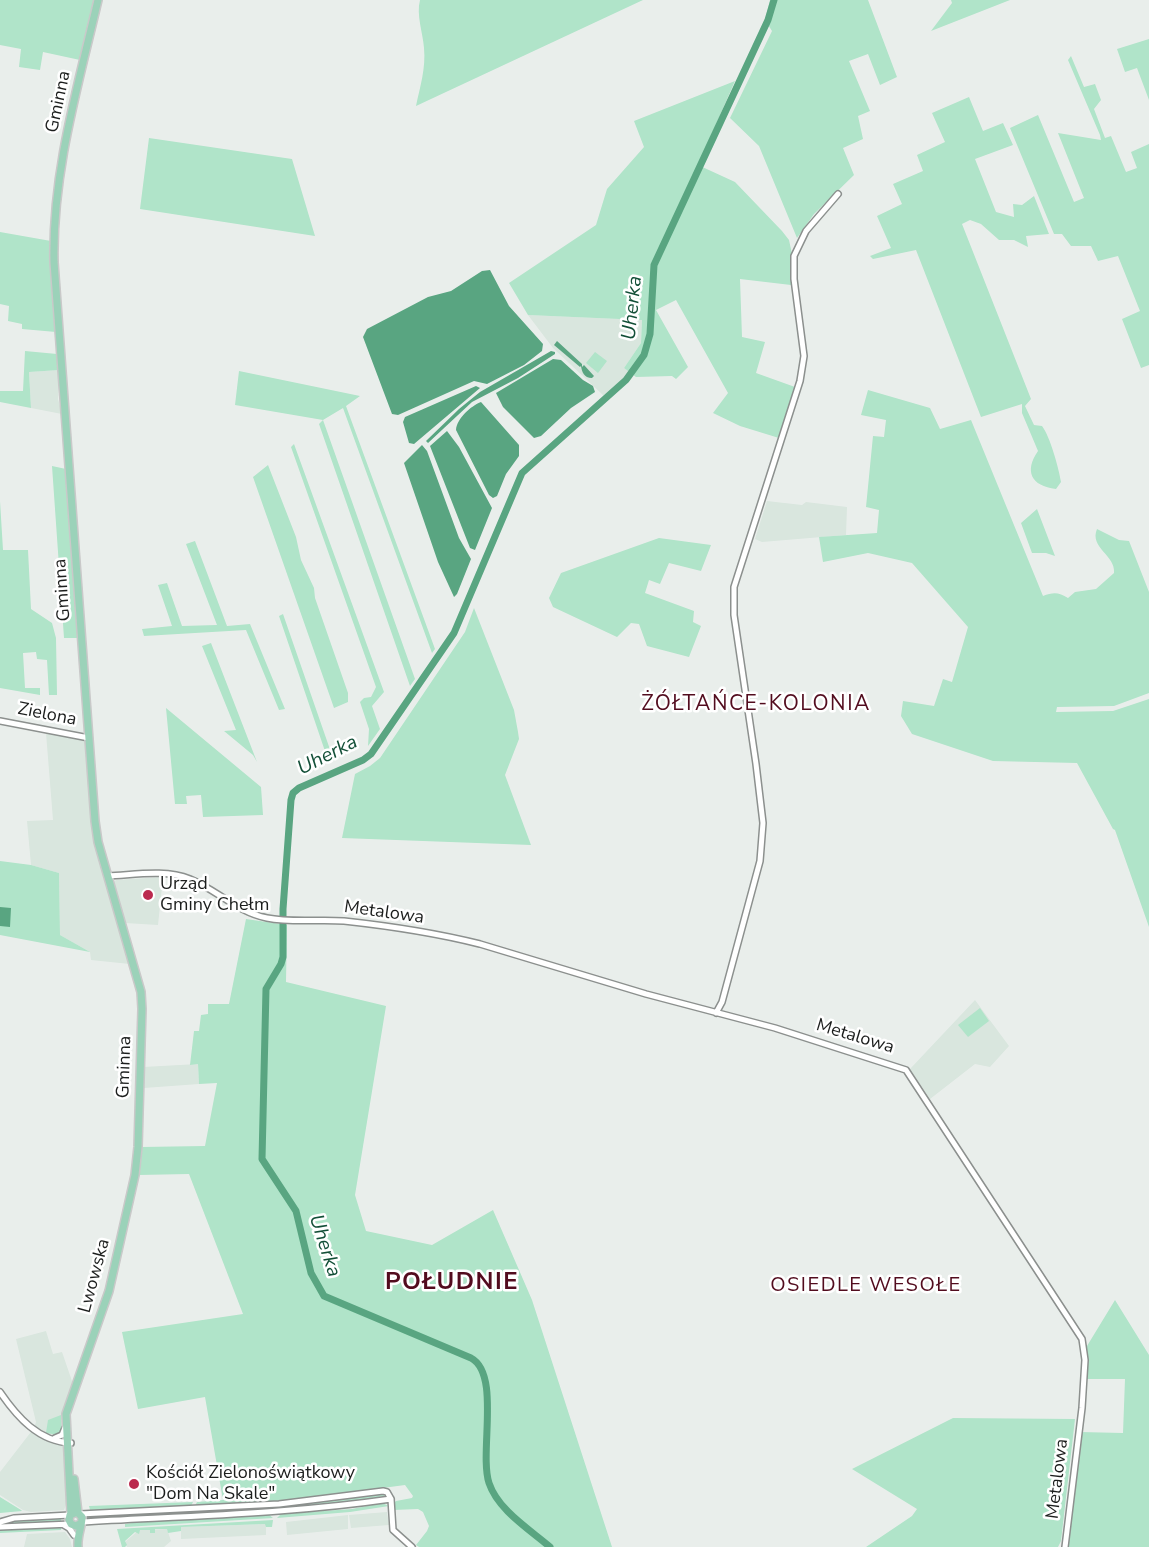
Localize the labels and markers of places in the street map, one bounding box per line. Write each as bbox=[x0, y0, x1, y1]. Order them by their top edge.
place label: Urząd Gminy Chełm bbox=[160, 874, 269, 916]
marker: Urząd Gminy Chełm bbox=[141, 888, 155, 902]
place label: Kościół Zielonoświątkowy "Dom Na Skale" bbox=[146, 1463, 355, 1506]
marker: Kościół Zielonoświątkowy "Dom Na Skale" bbox=[127, 1477, 141, 1491]

